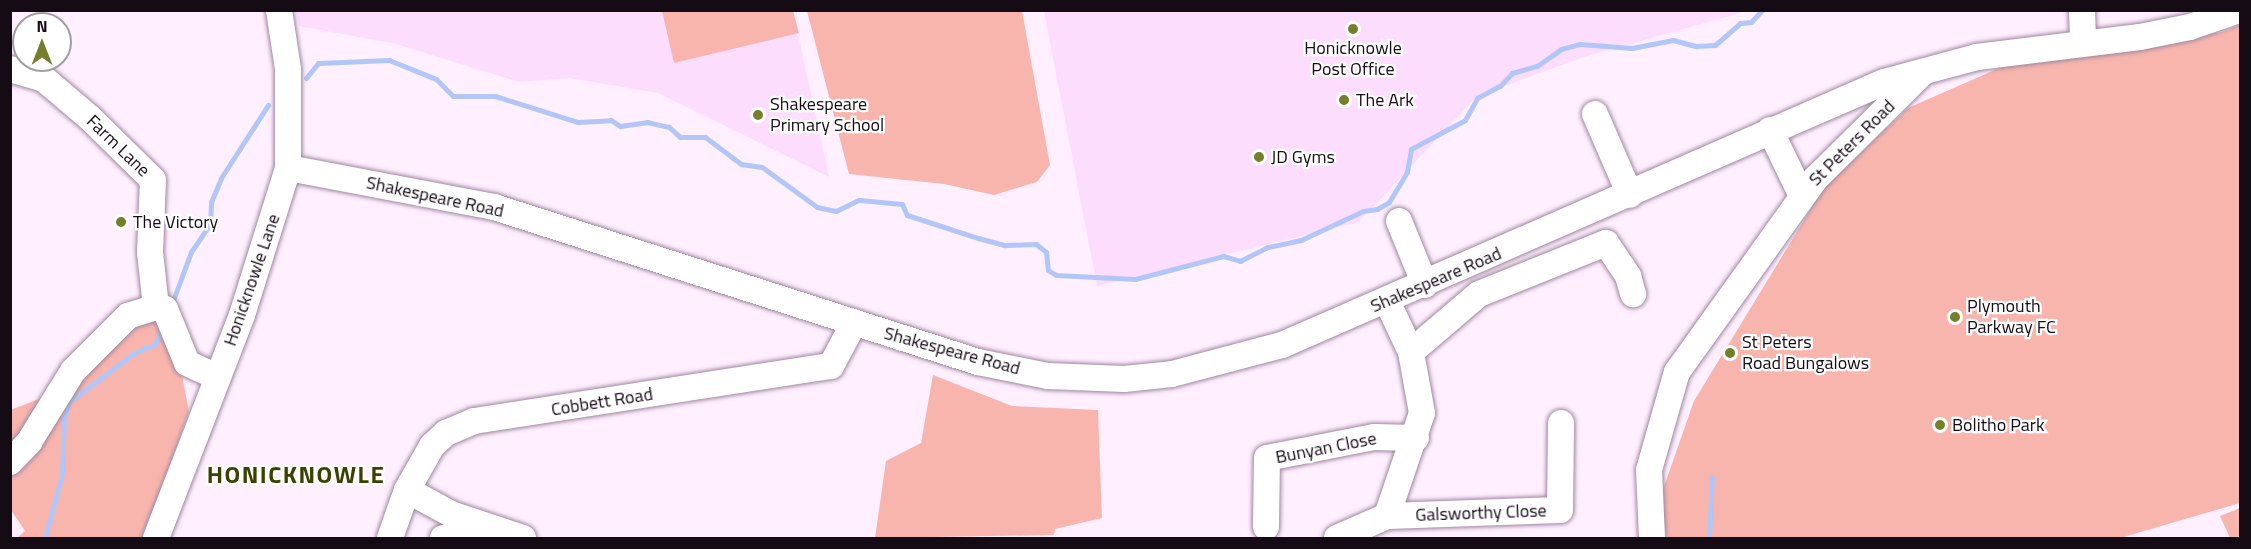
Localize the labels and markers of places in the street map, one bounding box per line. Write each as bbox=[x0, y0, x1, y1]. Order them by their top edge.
marker: Honicknowle Post Office bbox=[1346, 22, 1360, 36]
place label: Honicknowle Post Office bbox=[1304, 38, 1402, 80]
place label: The Ark bbox=[1356, 89, 1414, 111]
marker: The Ark bbox=[1337, 93, 1351, 107]
place label: Shakespeare Primary School bbox=[770, 94, 884, 136]
marker: Shakespeare Primary School bbox=[751, 108, 765, 122]
place label: JD Gyms bbox=[1271, 146, 1335, 168]
marker: JD Gyms bbox=[1252, 150, 1266, 164]
place label: The Victory bbox=[133, 211, 218, 233]
marker: The Victory bbox=[114, 215, 128, 229]
place label: Plymouth Parkway FC bbox=[1967, 296, 2056, 338]
marker: Plymouth Parkway FC bbox=[1948, 310, 1962, 324]
place label: St Peters Road Bungalows bbox=[1742, 332, 1869, 374]
marker: St Peters Road Bungalows bbox=[1723, 346, 1737, 360]
place label: Bolitho Park bbox=[1952, 414, 2045, 436]
marker: Bolitho Park bbox=[1933, 418, 1947, 432]

